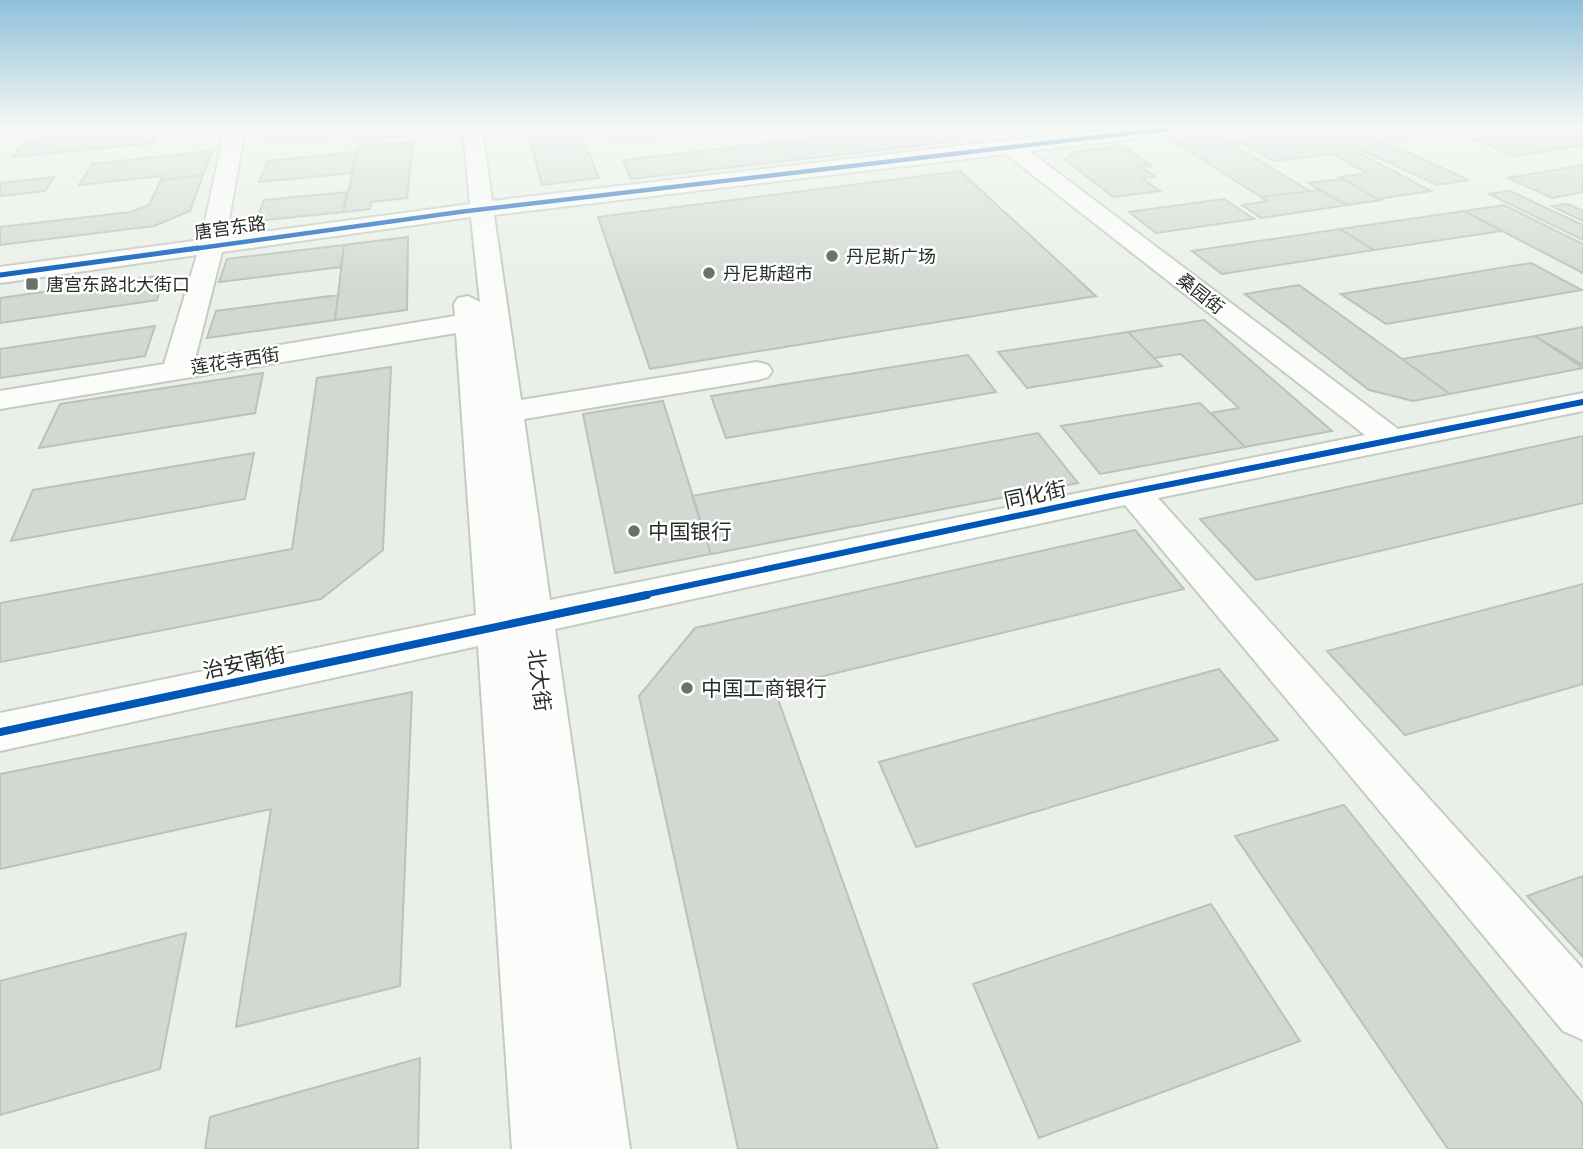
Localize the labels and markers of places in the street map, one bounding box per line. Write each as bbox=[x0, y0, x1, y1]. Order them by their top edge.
place label: 丹尼斯广场 bbox=[846, 244, 936, 268]
marker: 丹尼斯广场 bbox=[824, 248, 840, 264]
place label: 丹尼斯超市 bbox=[723, 261, 813, 285]
marker: 丹尼斯超市 bbox=[701, 265, 717, 281]
place label: 唐宫东路北大街口 bbox=[46, 272, 190, 296]
marker: 唐宫东路北大街口 bbox=[24, 276, 40, 292]
place label: 中国银行 bbox=[648, 517, 732, 545]
marker: 中国银行 bbox=[626, 523, 642, 539]
place label: 中国工商银行 bbox=[701, 674, 827, 702]
marker: 中国工商银行 bbox=[679, 680, 695, 696]

